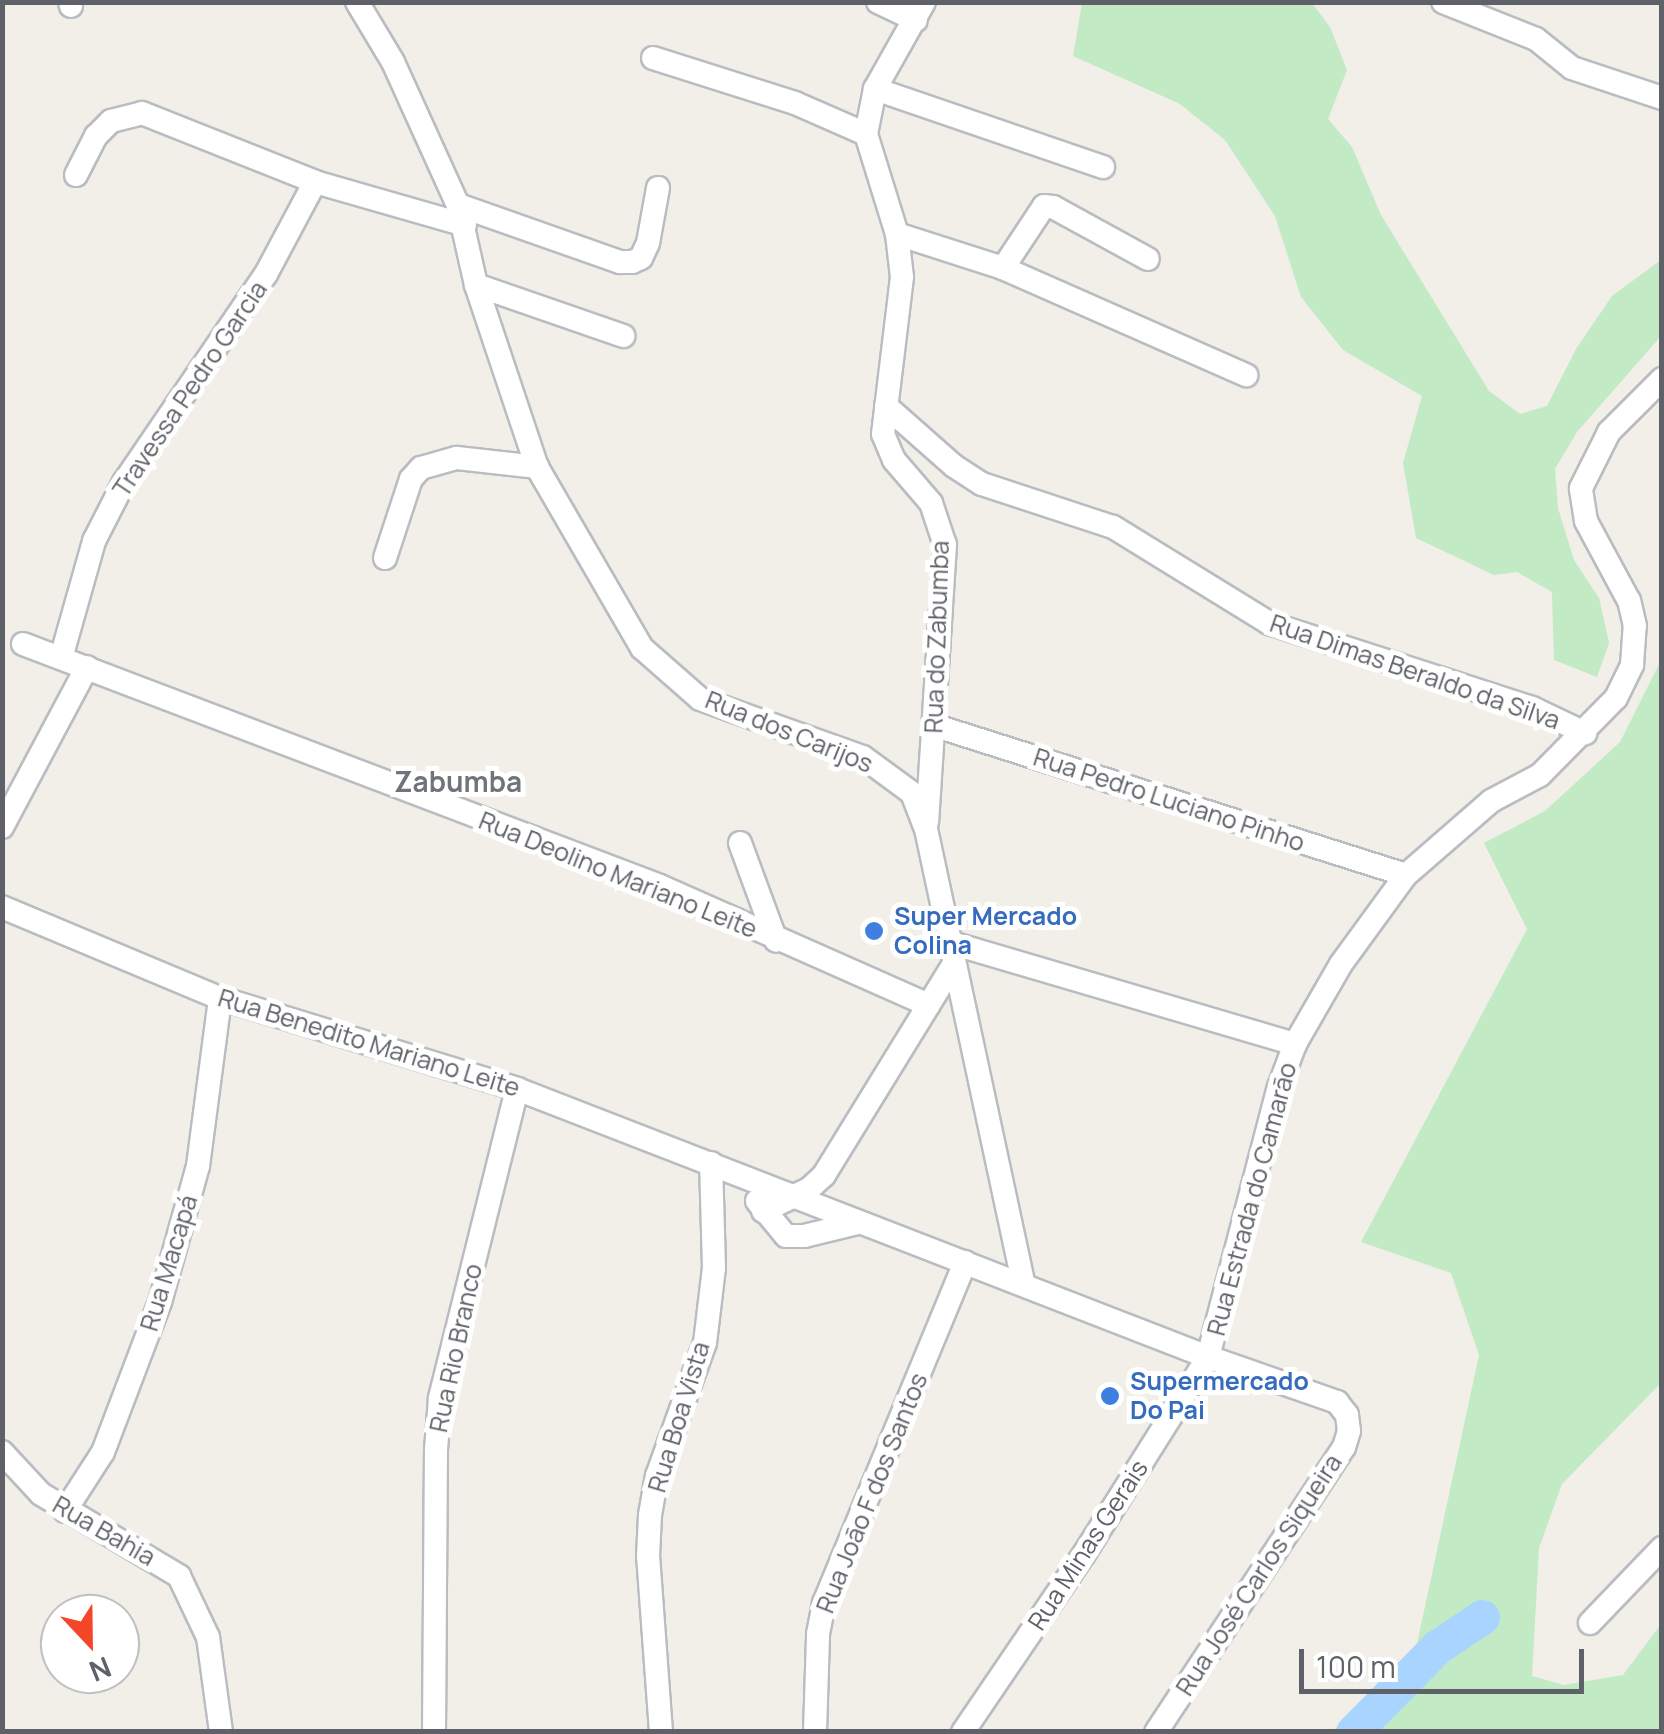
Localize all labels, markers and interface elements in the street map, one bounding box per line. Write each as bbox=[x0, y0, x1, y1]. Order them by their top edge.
street label: Travessa Pedro Garcia bbox=[107, 275, 273, 503]
street label: Rua do Zabumba bbox=[919, 540, 955, 734]
street label: Rua Dimas Beraldo da Silva bbox=[1266, 608, 1564, 736]
street label: Rua dos Carijos bbox=[701, 685, 877, 779]
street label: Rua Pedro Luciano Pinho bbox=[1030, 742, 1308, 858]
district label: Zabumba bbox=[394, 764, 522, 798]
street label: Rua Deolino Mariano Leite bbox=[474, 805, 762, 945]
place label: Super Mercado Colina bbox=[894, 902, 1077, 961]
marker: Super Mercado Colina bbox=[863, 920, 885, 942]
street label: Rua Benedito Mariano Leite bbox=[215, 983, 523, 1103]
street label: Rua Estrada do Camarão bbox=[1201, 1059, 1303, 1339]
street label: Rua Macapá bbox=[134, 1191, 204, 1335]
street label: Rua Rio Branco bbox=[423, 1261, 489, 1435]
street label: Rua Boa Vista bbox=[642, 1338, 716, 1496]
place label: Supermercado Do Pai bbox=[1130, 1367, 1309, 1426]
street label: Rua João F dos Santos bbox=[810, 1369, 934, 1617]
marker: Supermercado Do Pai bbox=[1099, 1385, 1121, 1407]
street label: Rua José Carlos Siqueira bbox=[1170, 1449, 1348, 1701]
street label: Rua Minas Gerais bbox=[1022, 1454, 1154, 1636]
street label: Rua Bahia bbox=[47, 1490, 161, 1572]
north arrow bbox=[40, 1594, 140, 1694]
scale bar bbox=[1304, 1629, 1589, 1691]
text: 100 m bbox=[1316, 1646, 1396, 1687]
text: N bbox=[84, 1649, 117, 1691]

